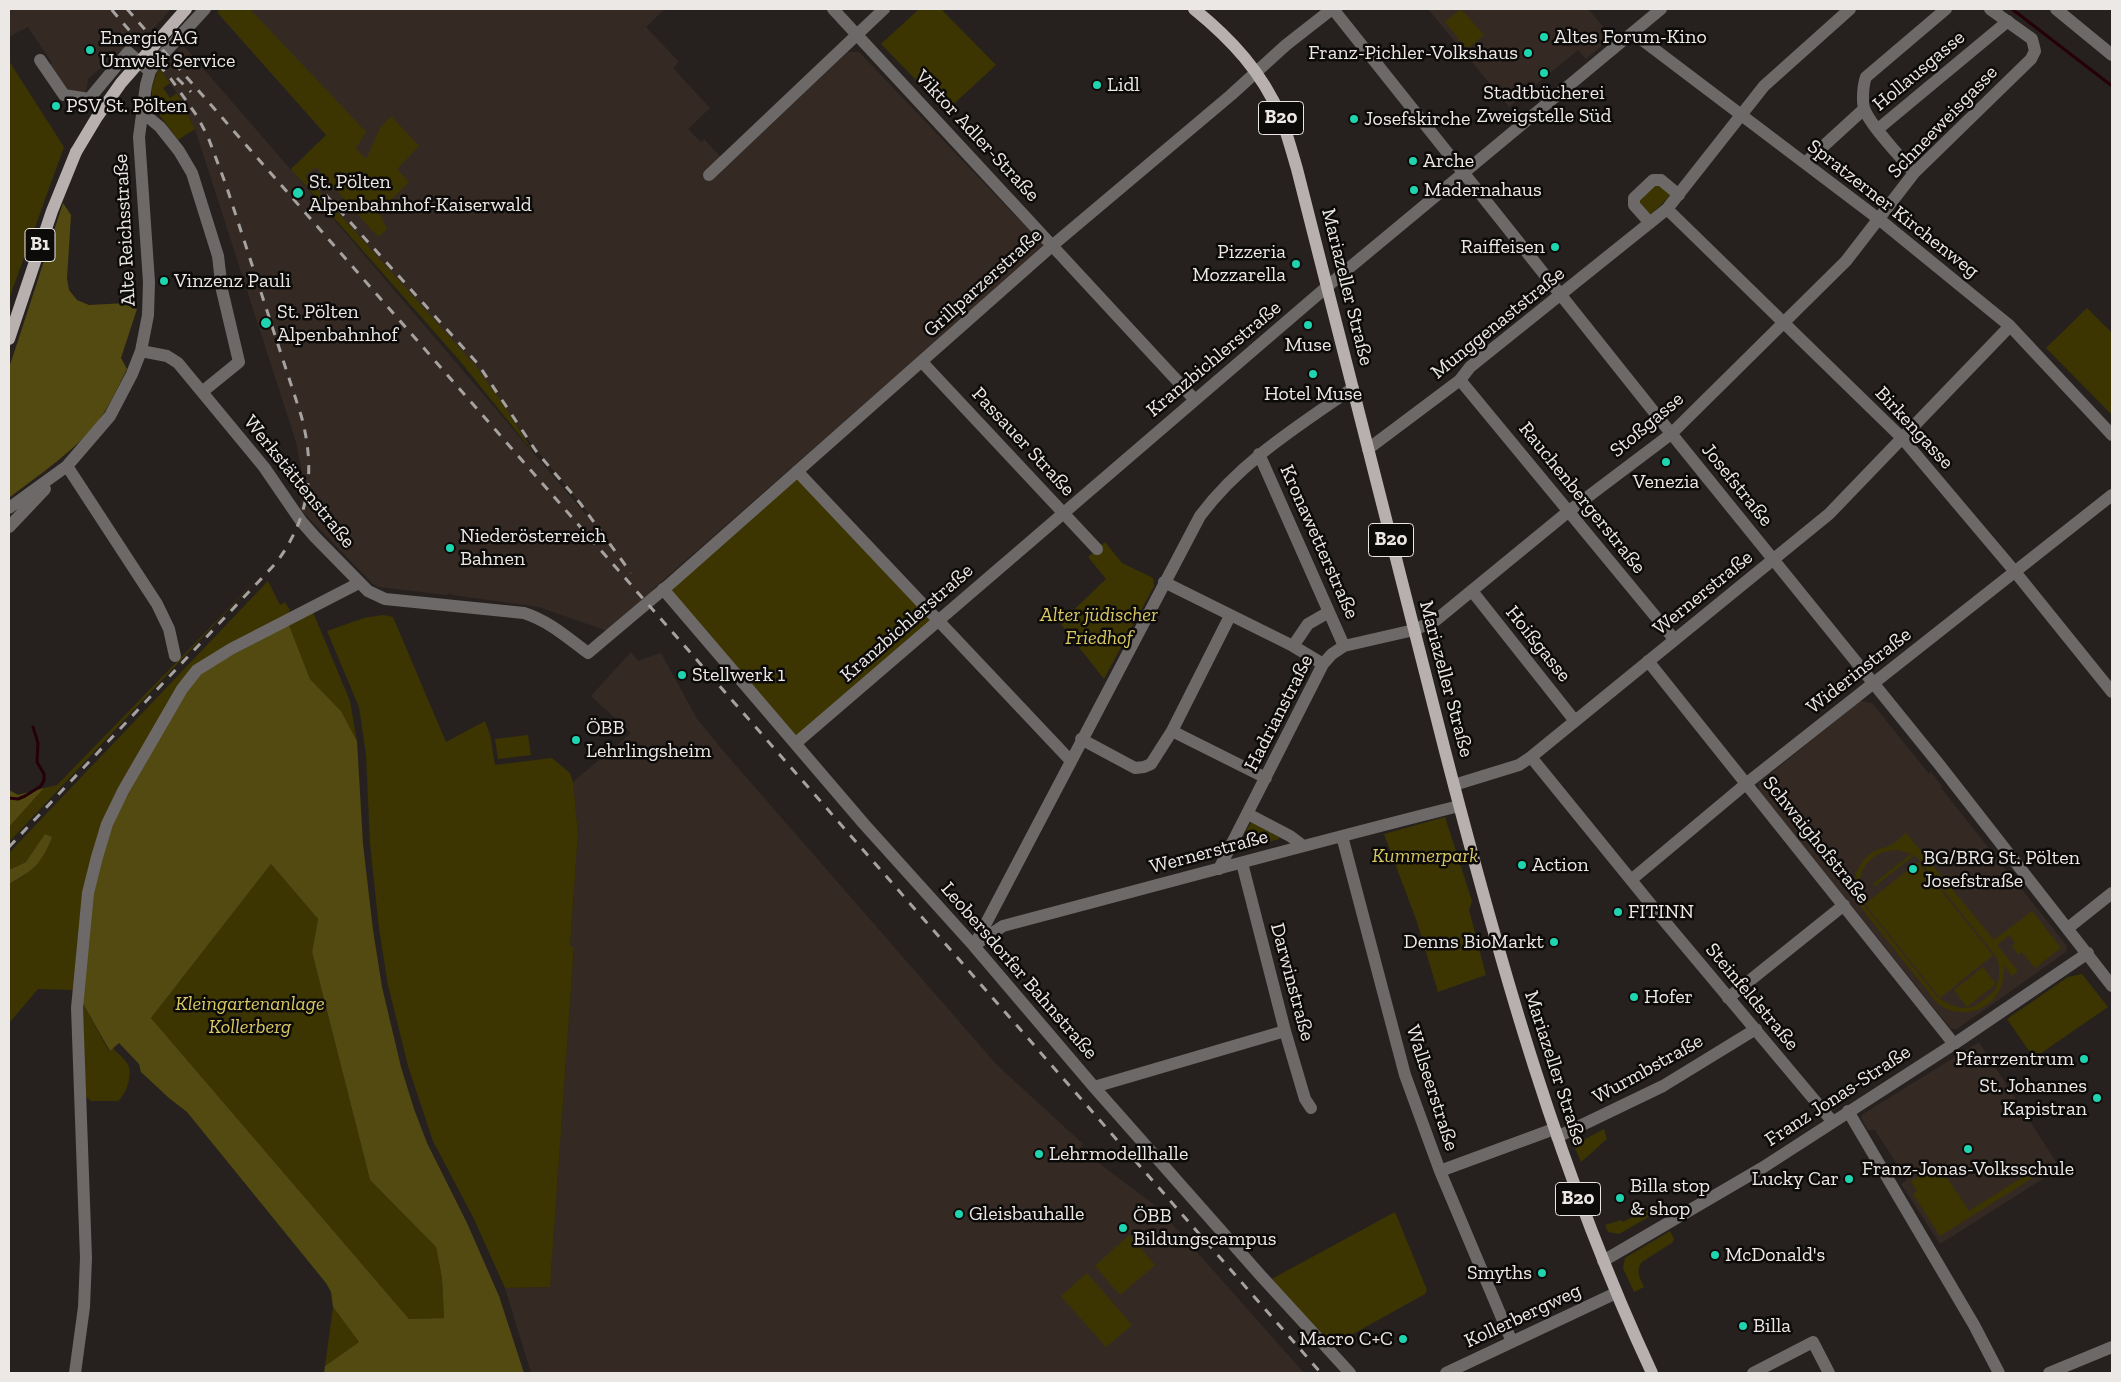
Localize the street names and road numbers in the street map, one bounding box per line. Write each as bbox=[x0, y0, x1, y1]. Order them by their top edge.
street label: Hollausgasse bbox=[1868, 26, 1970, 116]
street label: Schneeweisgasse bbox=[1883, 61, 2003, 183]
street label: Viktor Adler-Straße bbox=[910, 65, 1044, 207]
road number: B20 bbox=[1258, 102, 1304, 134]
street label: Spratzerner Kirchenweg bbox=[1802, 135, 1984, 283]
street label: Alte Reichsstraße bbox=[109, 153, 141, 307]
street label: Mariazeller Straße bbox=[1316, 206, 1378, 368]
street label: Grillparzerstraße bbox=[919, 223, 1047, 343]
road number: B1 bbox=[25, 228, 55, 262]
street label: Munggenaststraße bbox=[1426, 262, 1570, 384]
street label: Kranzbichlerstraße bbox=[1142, 296, 1286, 422]
street label: Passauer Straße bbox=[966, 382, 1080, 502]
street label: Birkengasse bbox=[1870, 382, 1958, 474]
street label: Stoßgasse bbox=[1605, 387, 1689, 463]
street label: Werkstättenstraße bbox=[238, 411, 360, 553]
street label: Rauchenbergerstraße bbox=[1513, 417, 1651, 579]
street label: Josefstraße bbox=[1696, 439, 1778, 531]
street label: Kronawetterstraße bbox=[1274, 461, 1364, 623]
road number: B20 bbox=[1368, 524, 1414, 556]
street label: Wernerstraße bbox=[1648, 545, 1758, 641]
street label: Kranzbichlerstraße bbox=[836, 559, 978, 687]
street label: Mariazeller Straße bbox=[1414, 598, 1478, 760]
street label: Hoißgasse bbox=[1500, 601, 1576, 687]
street label: Widerinstraße bbox=[1802, 623, 1916, 719]
street label: Hadrianstraße bbox=[1239, 651, 1319, 775]
street label: Schwaighofstraße bbox=[1757, 772, 1875, 908]
street label: Wernerstraße bbox=[1147, 825, 1271, 879]
street label: Leobersdorfer Bahnstraße bbox=[935, 877, 1103, 1065]
street label: Darwinstraße bbox=[1265, 920, 1319, 1044]
street label: Steinfeldstraße bbox=[1700, 938, 1804, 1056]
street label: Mariazeller Straße bbox=[1519, 988, 1591, 1148]
street label: Wallseerstraße bbox=[1400, 1022, 1464, 1154]
street label: Wurmbstraße bbox=[1589, 1029, 1707, 1109]
street label: Franz Jonas-Straße bbox=[1761, 1040, 1915, 1152]
road number: B20 bbox=[1556, 1182, 1600, 1216]
street label: Kollerbergweg bbox=[1461, 1278, 1585, 1354]

